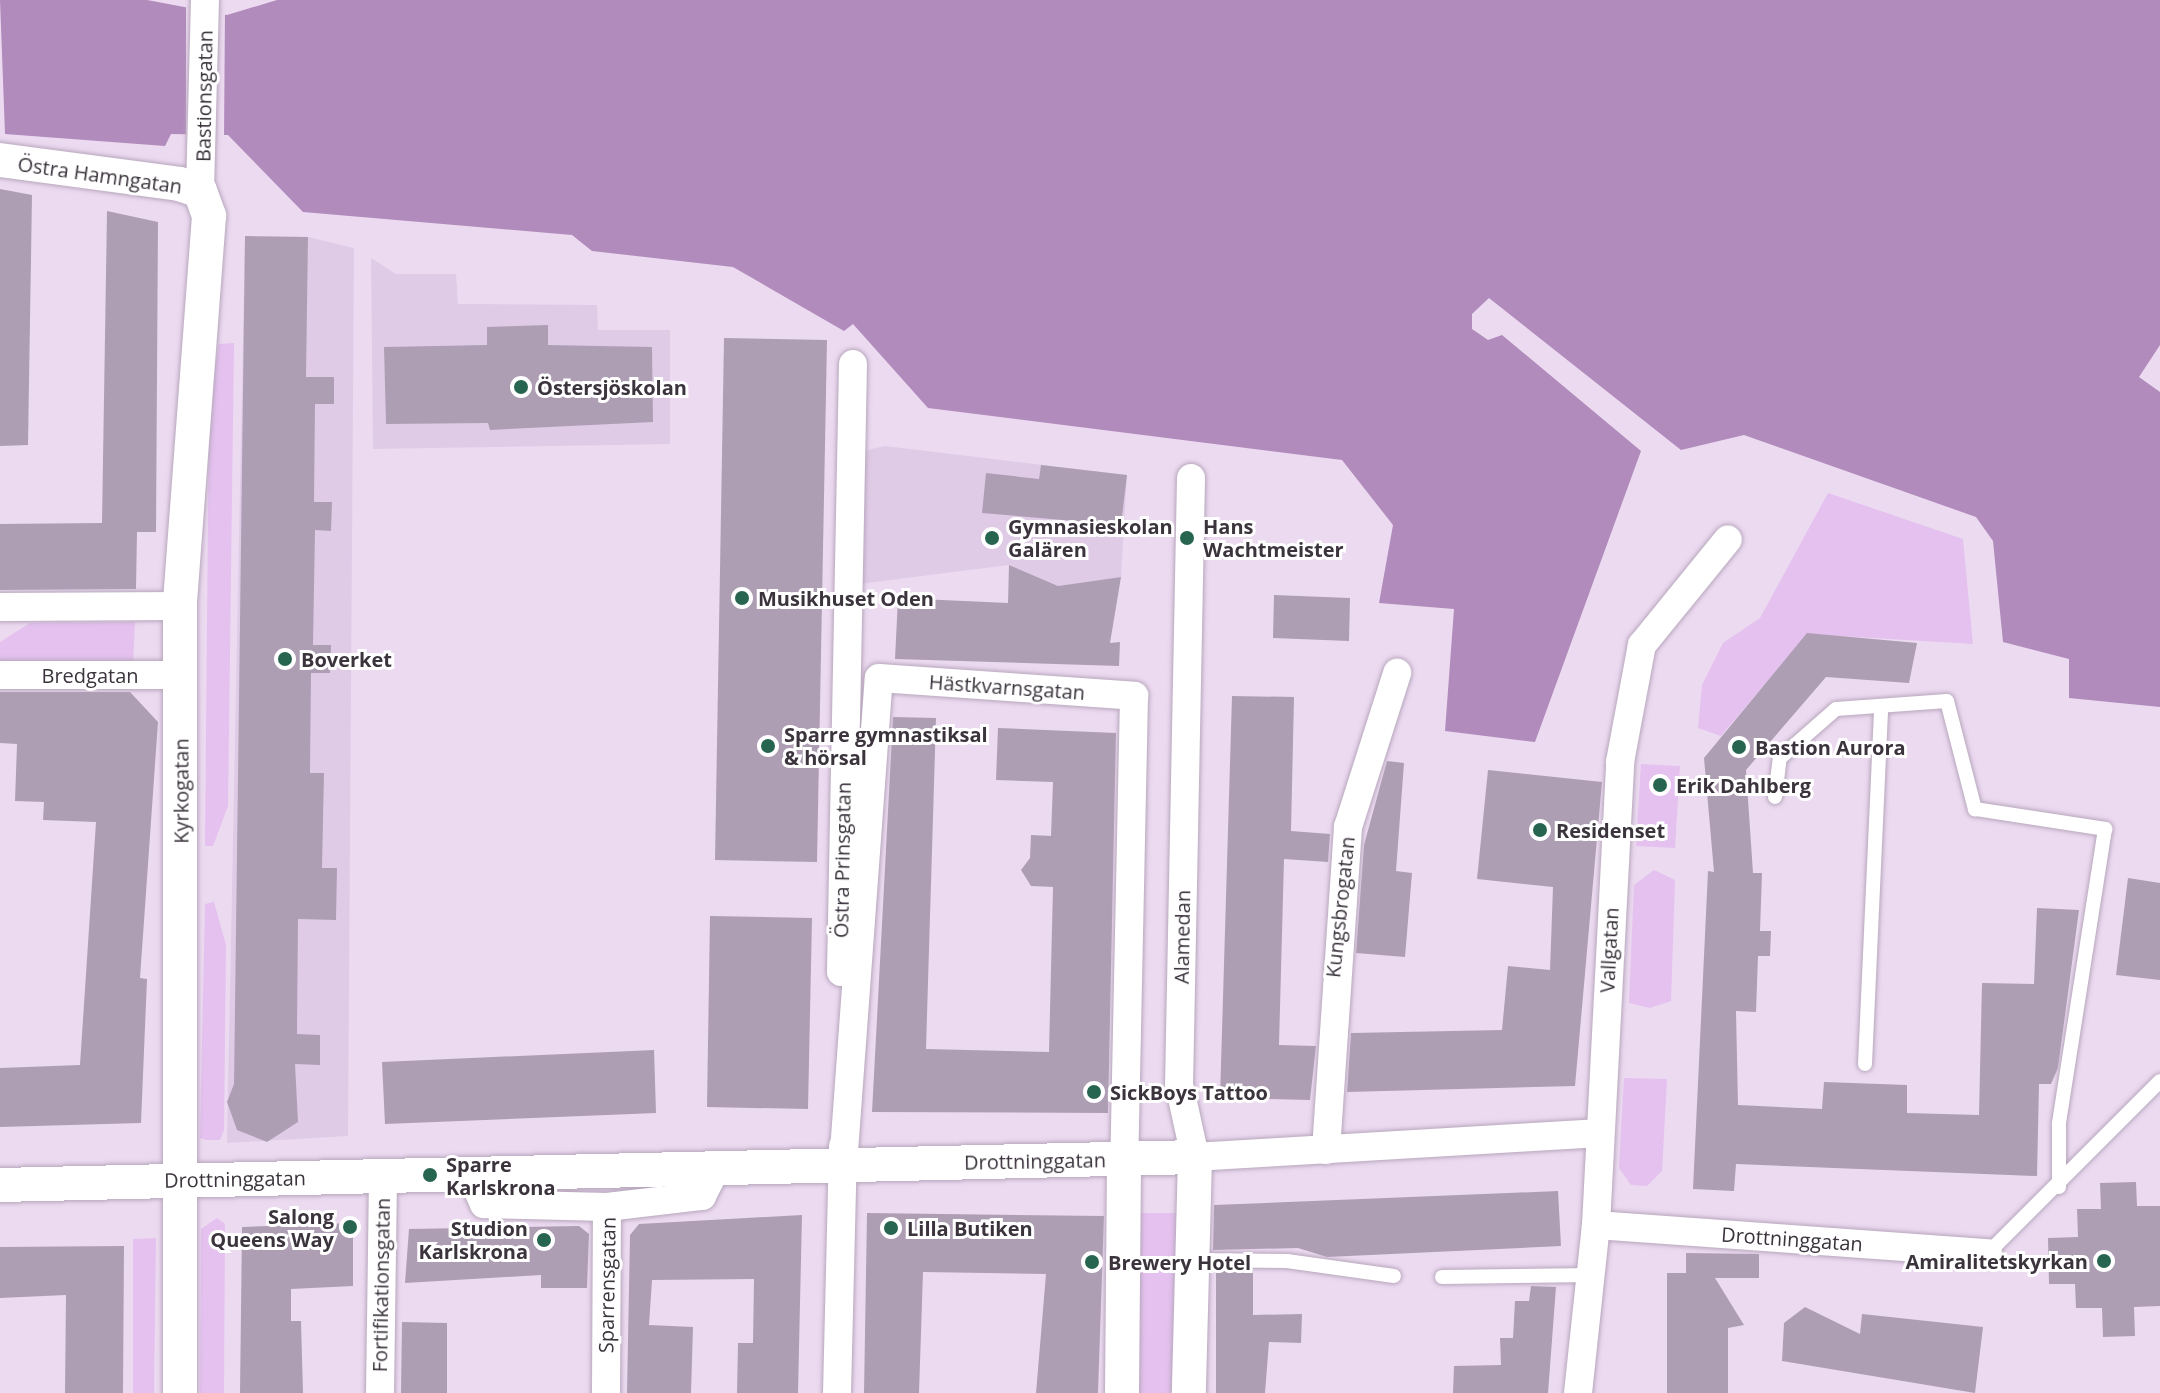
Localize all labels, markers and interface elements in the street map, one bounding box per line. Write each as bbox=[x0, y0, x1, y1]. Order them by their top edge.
street label: Bastionsgatan bbox=[191, 30, 217, 162]
street label: Östra Hamngatan bbox=[16, 152, 184, 198]
place label: Östersjöskolan bbox=[537, 375, 687, 399]
marker: Östersjöskolan bbox=[512, 378, 530, 396]
place label: Gymnasieskolan Galären bbox=[1008, 514, 1173, 561]
place label: Hans Wachtmeister bbox=[1203, 514, 1344, 561]
marker: Gymnasieskolan Galären bbox=[983, 529, 1001, 547]
marker: Hans Wachtmeister bbox=[1178, 529, 1196, 547]
place label: Musikhuset Oden bbox=[758, 586, 934, 610]
marker: Musikhuset Oden bbox=[733, 589, 751, 607]
place label: Boverket bbox=[301, 647, 392, 671]
marker: Boverket bbox=[276, 650, 294, 668]
street label: Bredgatan bbox=[41, 663, 139, 687]
street label: Hästkvarnsgatan bbox=[928, 670, 1086, 704]
place label: Sparre gymnastiksal & hörsal bbox=[784, 722, 988, 769]
place label: Bastion Aurora bbox=[1755, 735, 1906, 759]
marker: Sparre gymnastiksal & hörsal bbox=[759, 737, 777, 755]
street label: Kyrkogatan bbox=[169, 738, 193, 844]
marker: Bastion Aurora bbox=[1730, 738, 1748, 756]
place label: Erik Dahlberg bbox=[1676, 773, 1811, 797]
marker: Erik Dahlberg bbox=[1651, 776, 1669, 794]
street label: Östra Prinsgatan bbox=[829, 782, 855, 938]
place label: Residenset bbox=[1556, 818, 1665, 842]
marker: Residenset bbox=[1531, 821, 1549, 839]
street label: Kungsbrogatan bbox=[1321, 835, 1359, 979]
street label: Alamedan bbox=[1169, 890, 1195, 984]
street label: Vallgatan bbox=[1595, 907, 1623, 993]
place label: SickBoys Tattoo bbox=[1110, 1080, 1268, 1104]
marker: SickBoys Tattoo bbox=[1085, 1083, 1103, 1101]
street label: Drottninggatan bbox=[964, 1148, 1106, 1174]
place label: Sparre Karlskrona bbox=[446, 1152, 556, 1199]
street label: Drottninggatan bbox=[164, 1166, 306, 1192]
marker: Sparre Karlskrona bbox=[421, 1166, 439, 1184]
street label: Fortifikationsgatan bbox=[367, 1198, 395, 1372]
place label: Salong Queens Way bbox=[210, 1204, 334, 1251]
place label: Studion Karlskrona bbox=[418, 1216, 528, 1263]
place label: Lilla Butiken bbox=[907, 1216, 1033, 1240]
street label: Sparrensgatan bbox=[594, 1217, 620, 1353]
marker: Salong Queens Way bbox=[341, 1218, 359, 1236]
marker: Lilla Butiken bbox=[882, 1219, 900, 1237]
street label: Drottninggatan bbox=[1720, 1222, 1864, 1256]
marker: Studion Karlskrona bbox=[535, 1231, 553, 1249]
place label: Amiralitetskyrkan bbox=[1905, 1249, 2088, 1273]
place label: Brewery Hotel bbox=[1108, 1250, 1251, 1274]
marker: Amiralitetskyrkan bbox=[2095, 1252, 2113, 1270]
marker: Brewery Hotel bbox=[1083, 1253, 1101, 1271]

